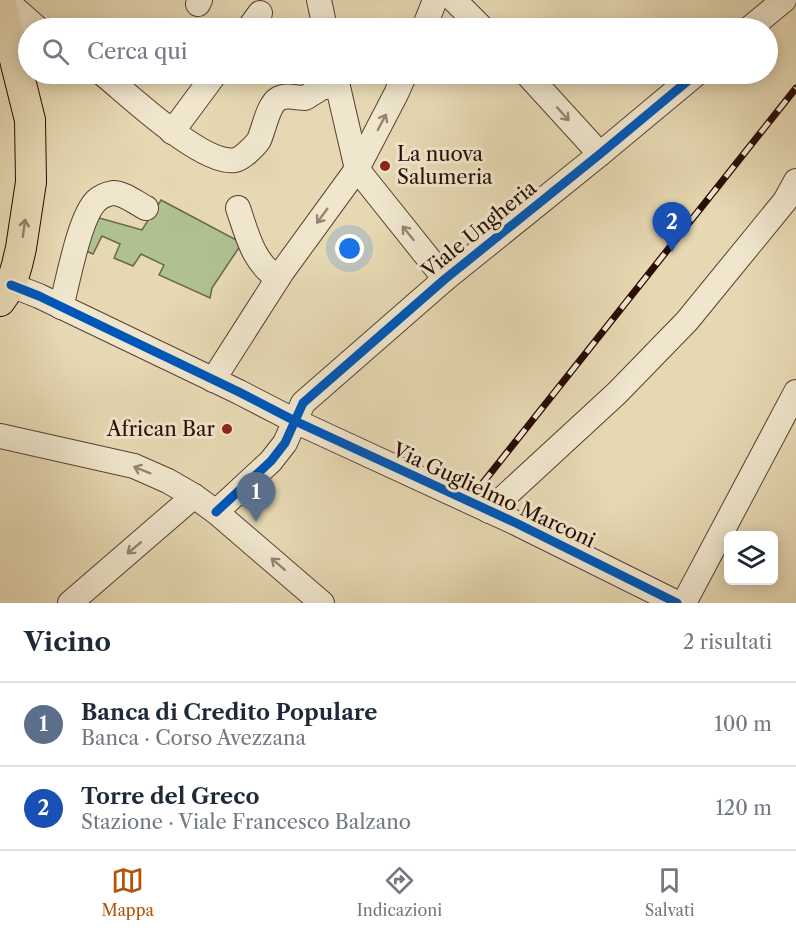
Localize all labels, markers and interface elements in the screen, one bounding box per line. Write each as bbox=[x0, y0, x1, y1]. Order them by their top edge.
search box bbox=[18, 18, 778, 84]
icon: search bbox=[39, 35, 72, 68]
text: Cerca qui bbox=[87, 38, 188, 65]
one-way arrow bbox=[556, 106, 570, 121]
one-way arrow bbox=[377, 113, 388, 131]
place label: La nuova Salumeria bbox=[397, 142, 493, 189]
marker: La nuova Salumeria bbox=[378, 159, 392, 173]
street label: Viale Ungheria bbox=[416, 175, 541, 283]
pin: 2 bbox=[652, 202, 692, 252]
one-way arrow bbox=[316, 208, 329, 224]
one-way arrow bbox=[19, 218, 30, 238]
one-way arrow bbox=[402, 225, 415, 241]
your location bbox=[335, 234, 364, 263]
place label: African Bar bbox=[106, 417, 216, 441]
marker: African Bar bbox=[220, 422, 234, 436]
street label: Via Guglielmo Marconi bbox=[388, 437, 599, 552]
one-way arrow bbox=[133, 464, 151, 475]
pin: 1 bbox=[236, 472, 276, 522]
map controls bbox=[724, 531, 778, 585]
button: layers bbox=[724, 531, 778, 585]
one-way arrow bbox=[127, 541, 142, 555]
one-way arrow bbox=[271, 557, 286, 571]
text: Vicino bbox=[24, 626, 111, 658]
text: 2 risultati bbox=[683, 630, 772, 654]
text: Banca di Credito Populare bbox=[81, 699, 378, 726]
text: 1 bbox=[39, 712, 48, 736]
text: 100 m bbox=[714, 712, 772, 736]
text: Banca · Corso Avezzana bbox=[81, 726, 306, 750]
text: Torre del Greco bbox=[81, 783, 259, 810]
text: 2 bbox=[38, 796, 49, 820]
text: 120 m bbox=[715, 796, 772, 820]
text: Stazione · Viale Francesco Balzano bbox=[81, 810, 411, 834]
tab: Mappa bbox=[101, 864, 154, 920]
tab: Indicazioni bbox=[357, 864, 442, 920]
tab: Salvati bbox=[645, 864, 695, 920]

